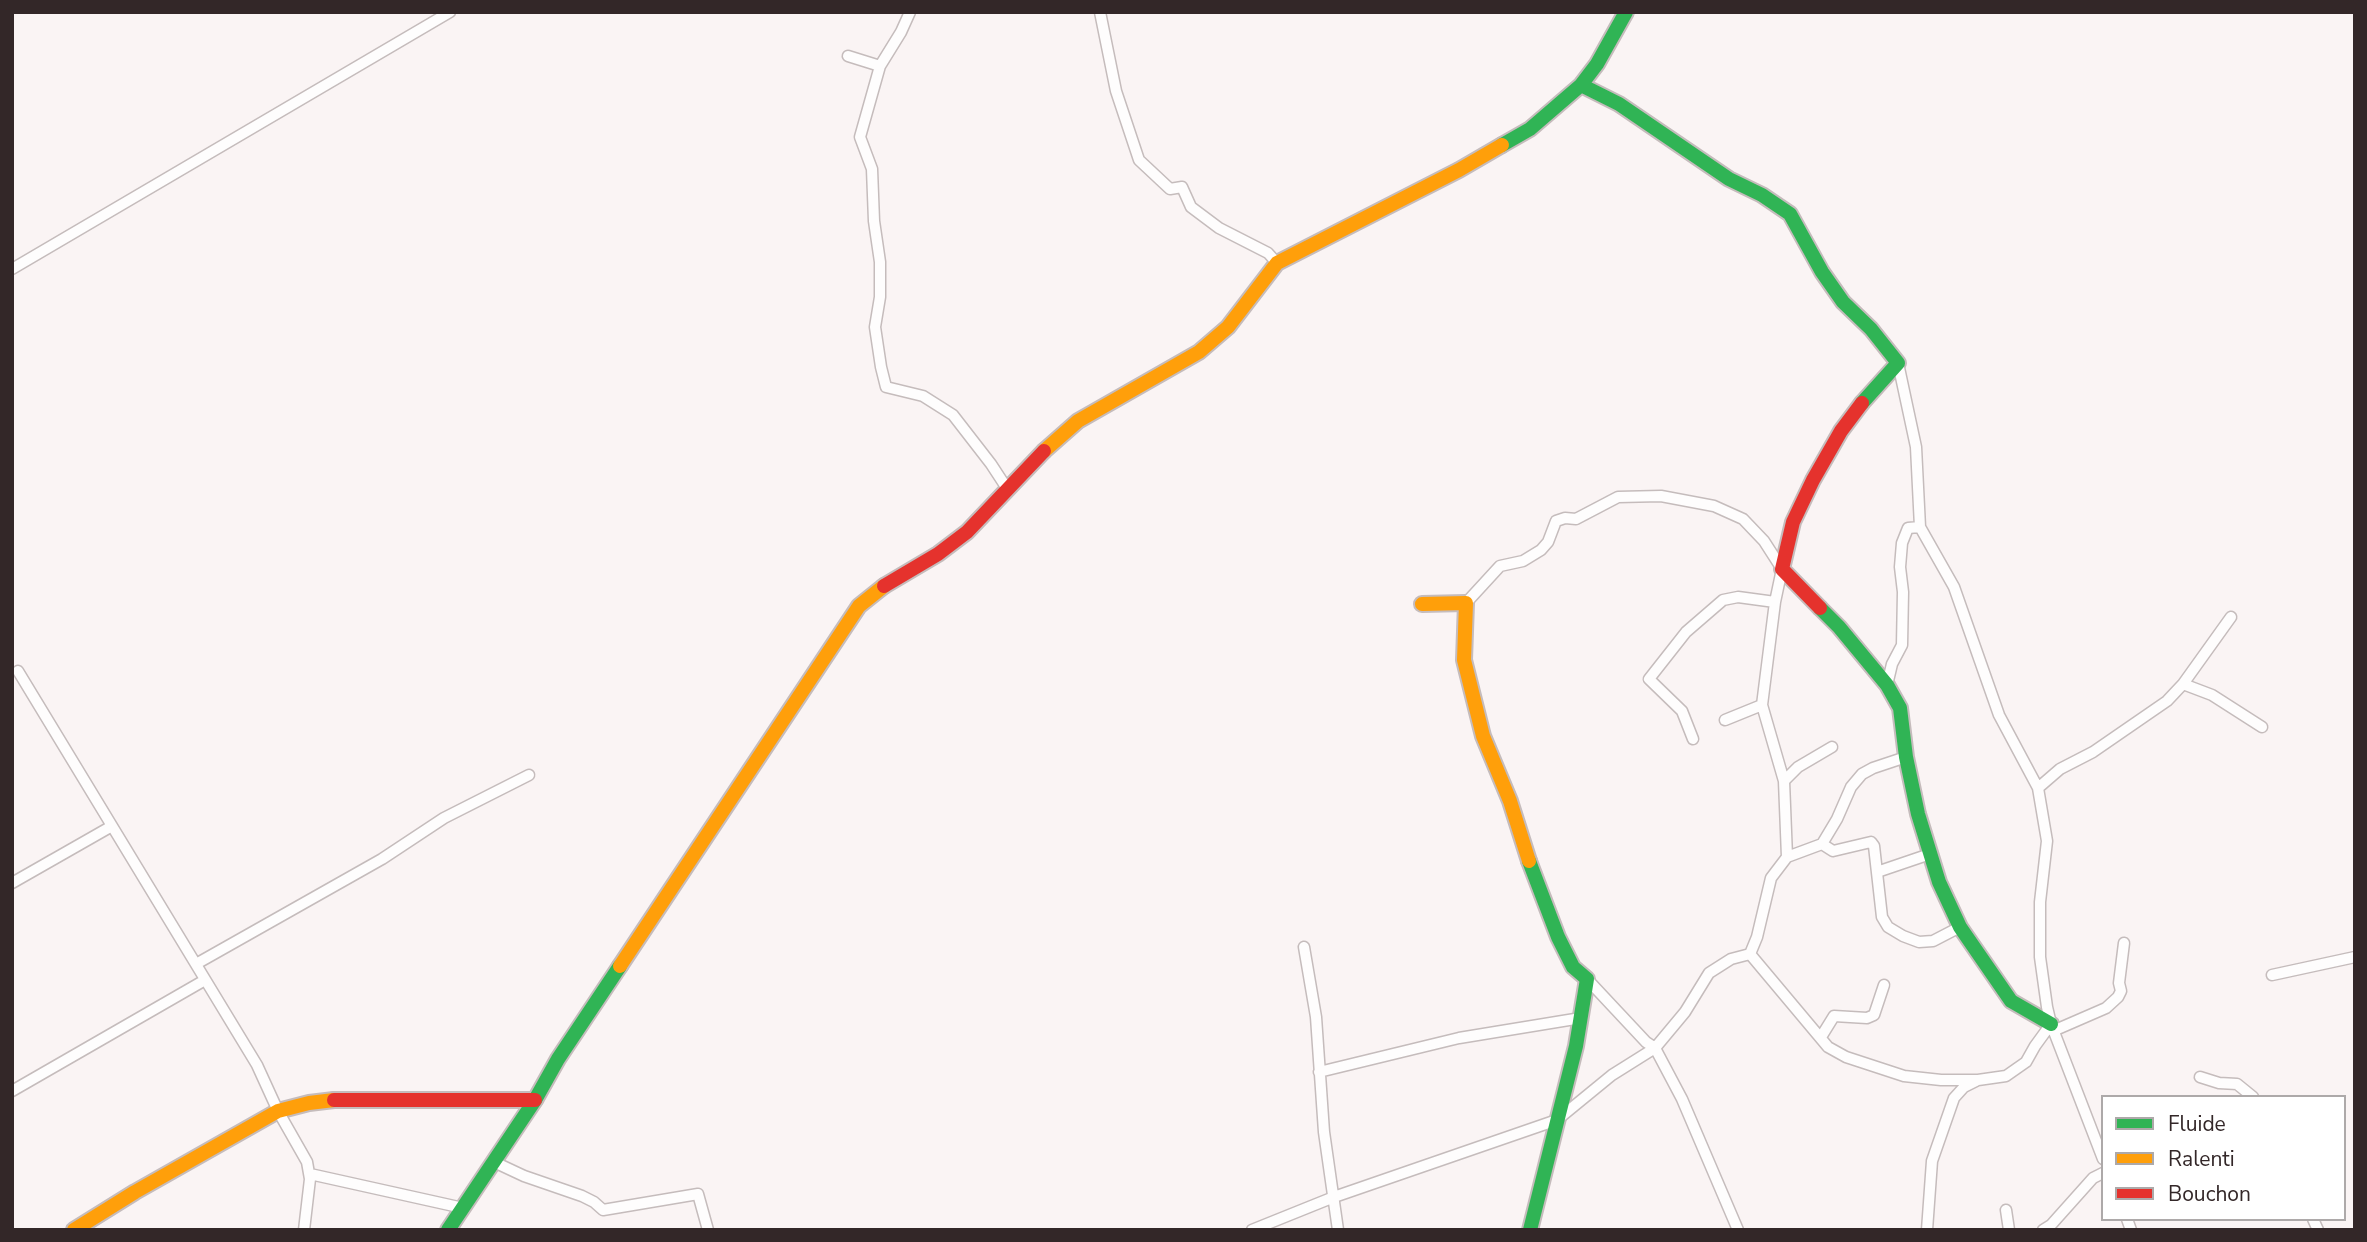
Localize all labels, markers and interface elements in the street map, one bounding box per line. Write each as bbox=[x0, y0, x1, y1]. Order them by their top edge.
legend bbox=[2101, 1095, 2346, 1221]
text: Fluide bbox=[2168, 1110, 2226, 1138]
text: Ralenti bbox=[2168, 1145, 2235, 1173]
text: Bouchon bbox=[2168, 1180, 2251, 1208]

